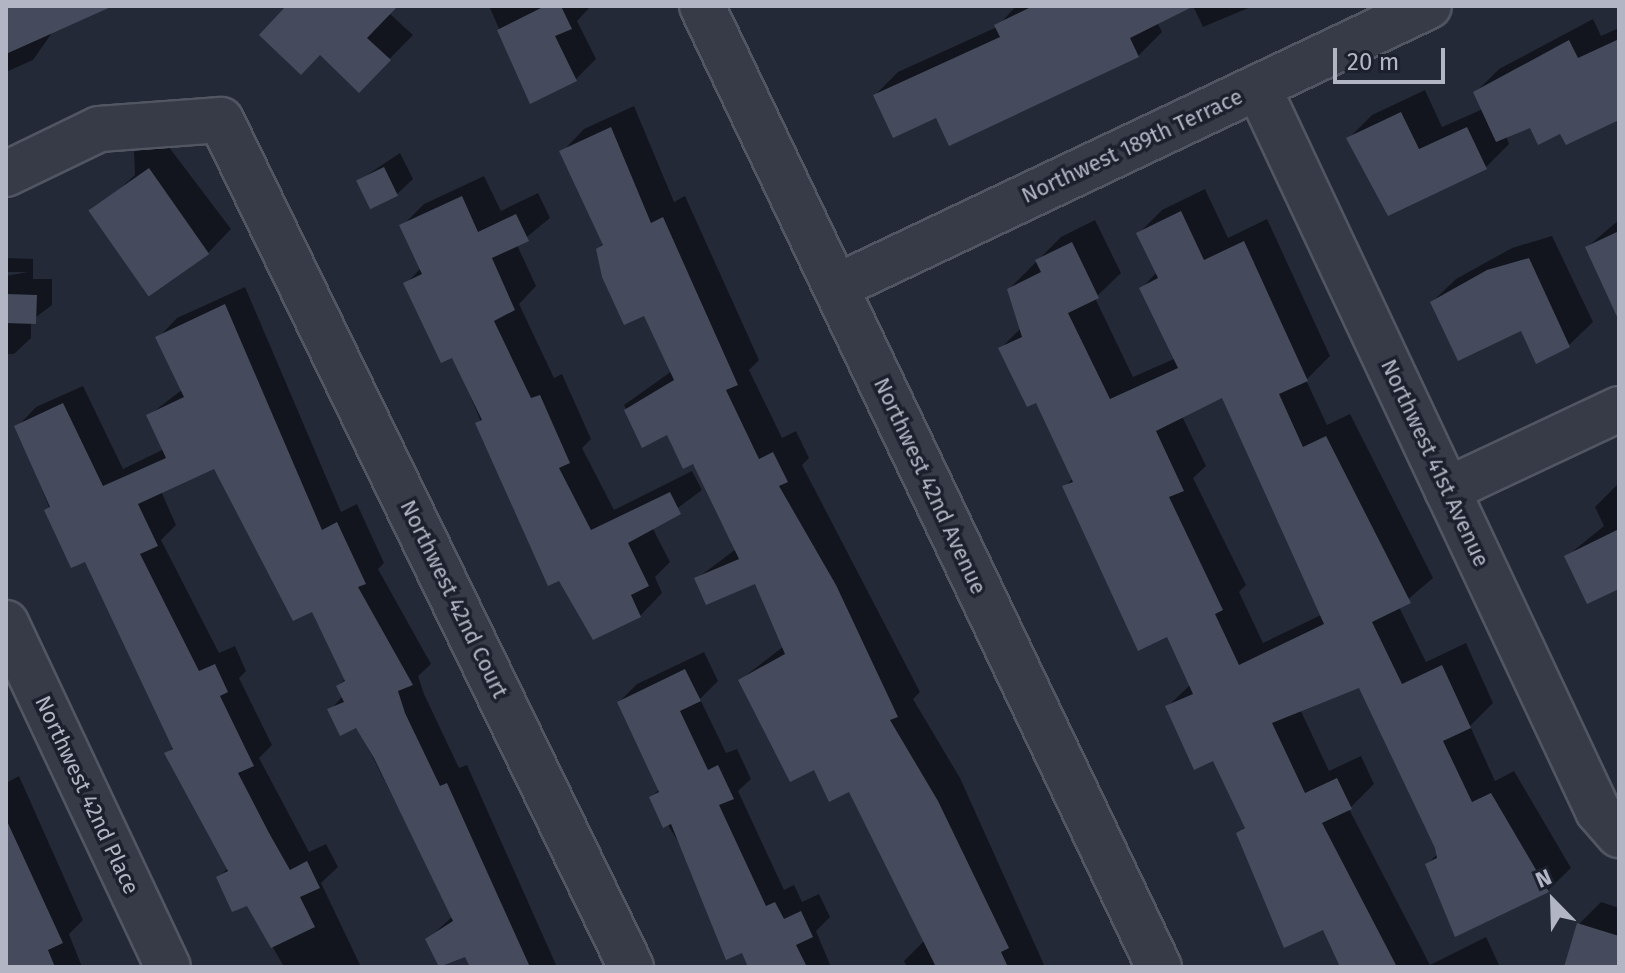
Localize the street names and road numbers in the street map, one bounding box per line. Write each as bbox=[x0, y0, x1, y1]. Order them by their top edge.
street label: Northwest 189th Terrace bbox=[1017, 83, 1247, 209]
street label: Northwest 41st Avenue bbox=[1375, 355, 1495, 571]
street label: Northwest 42nd Avenue bbox=[868, 373, 992, 599]
street label: Northwest 42nd Court bbox=[395, 496, 513, 702]
street label: Northwest 42nd Place bbox=[29, 692, 145, 898]

